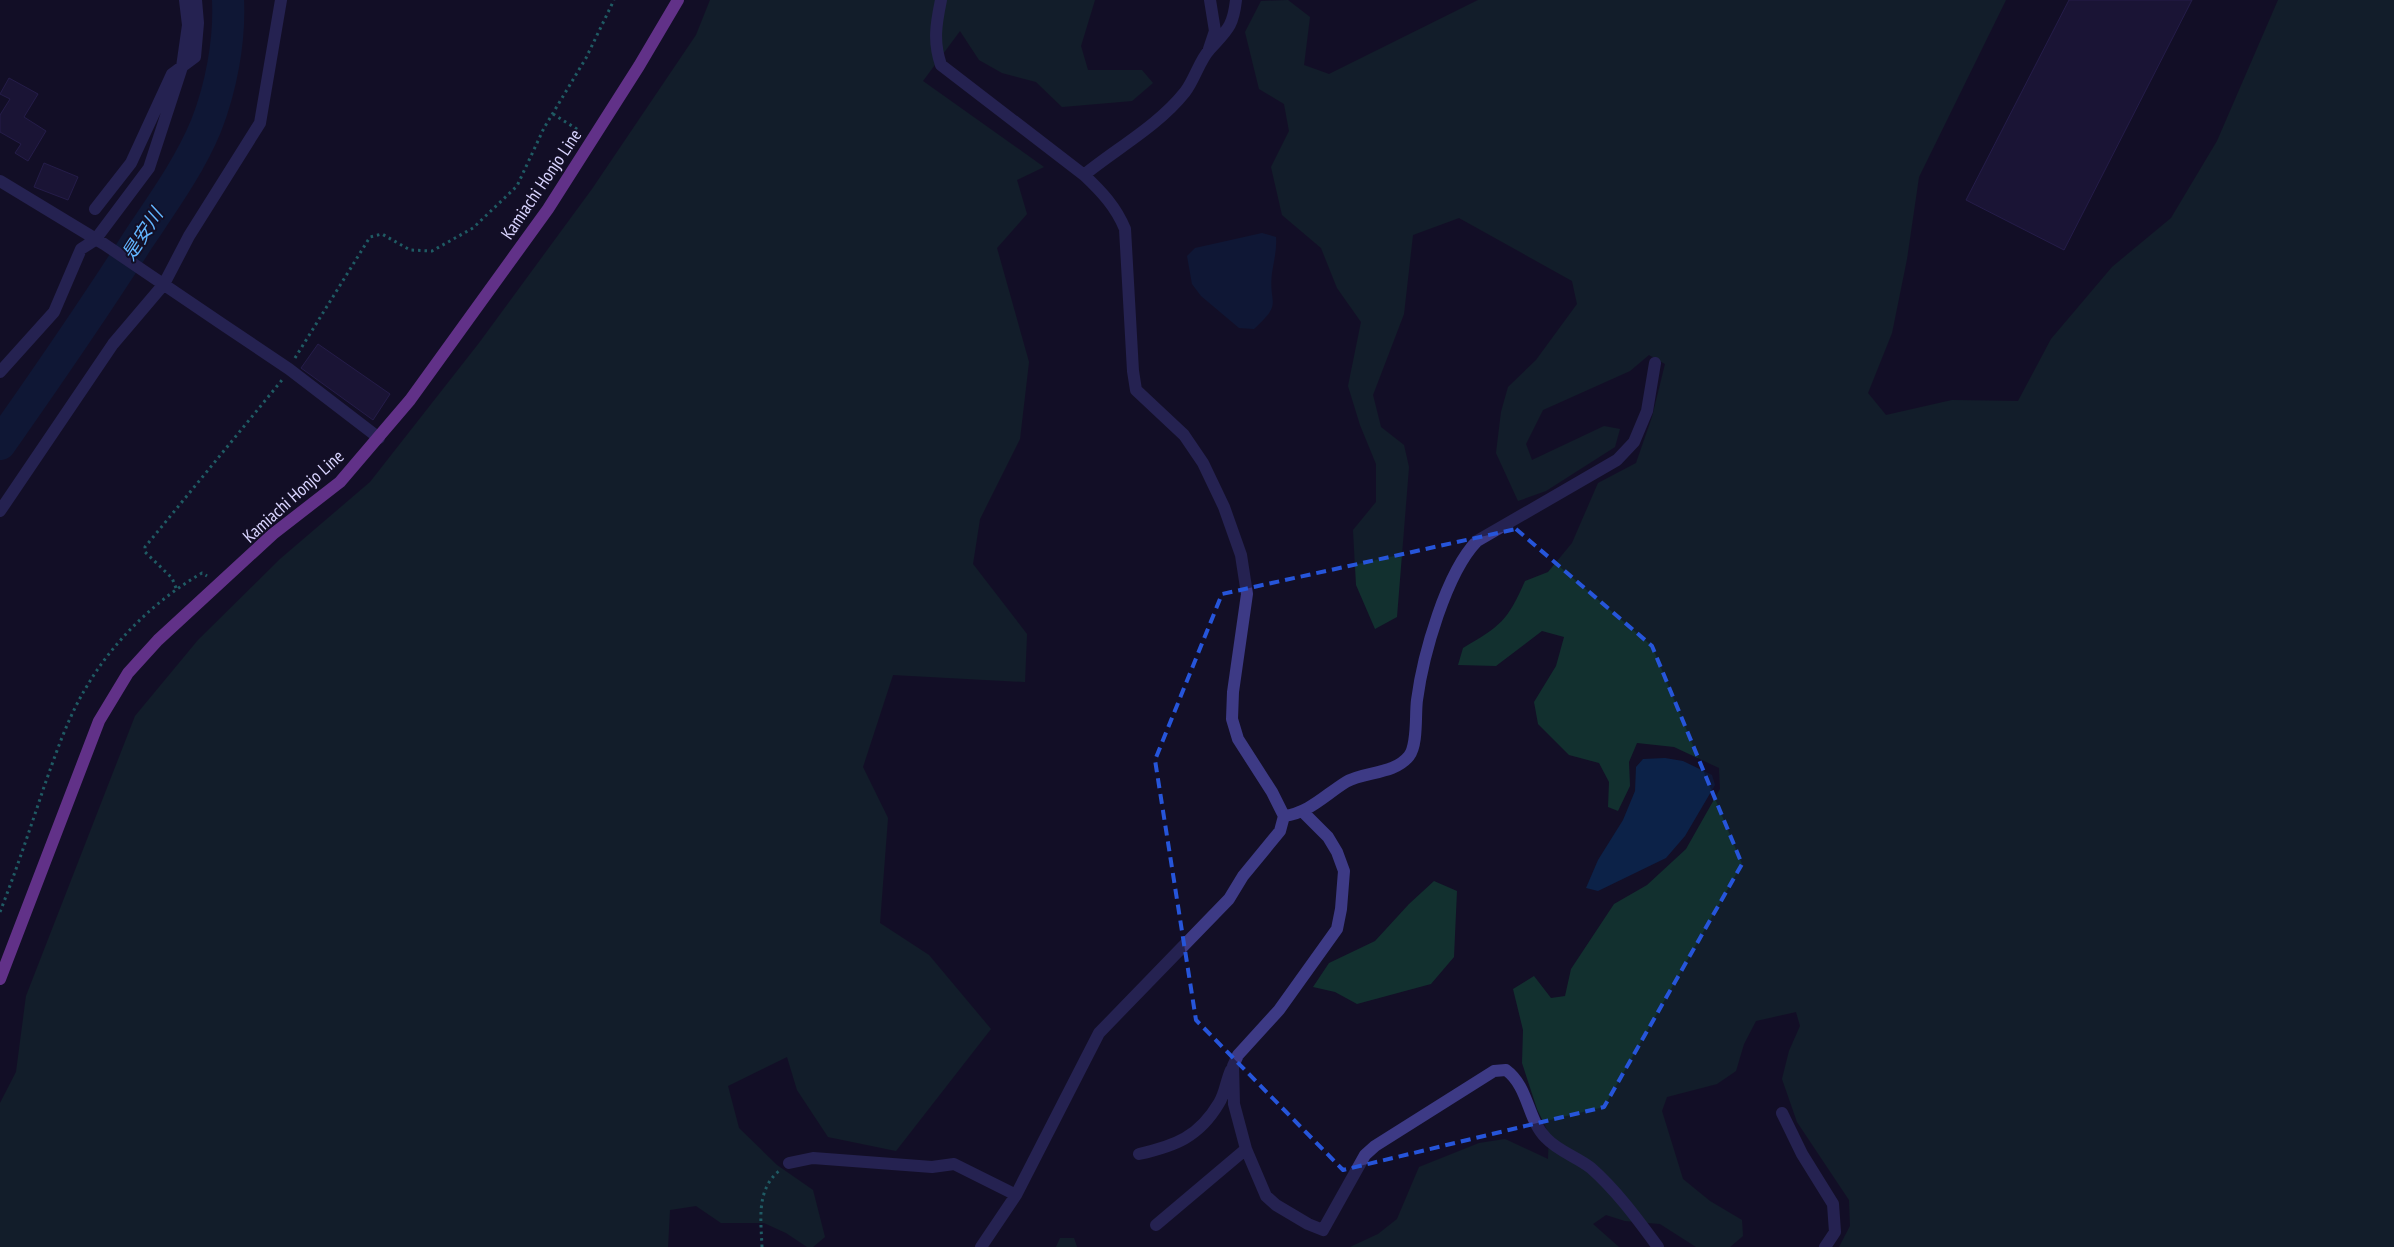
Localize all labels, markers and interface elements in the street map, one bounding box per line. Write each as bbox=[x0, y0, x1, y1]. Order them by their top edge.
street label: Kamiachi Honjo Line bbox=[496, 124, 586, 244]
water label: 是安川 bbox=[116, 202, 169, 264]
street label: Kamiachi Honjo Line bbox=[238, 445, 348, 547]

